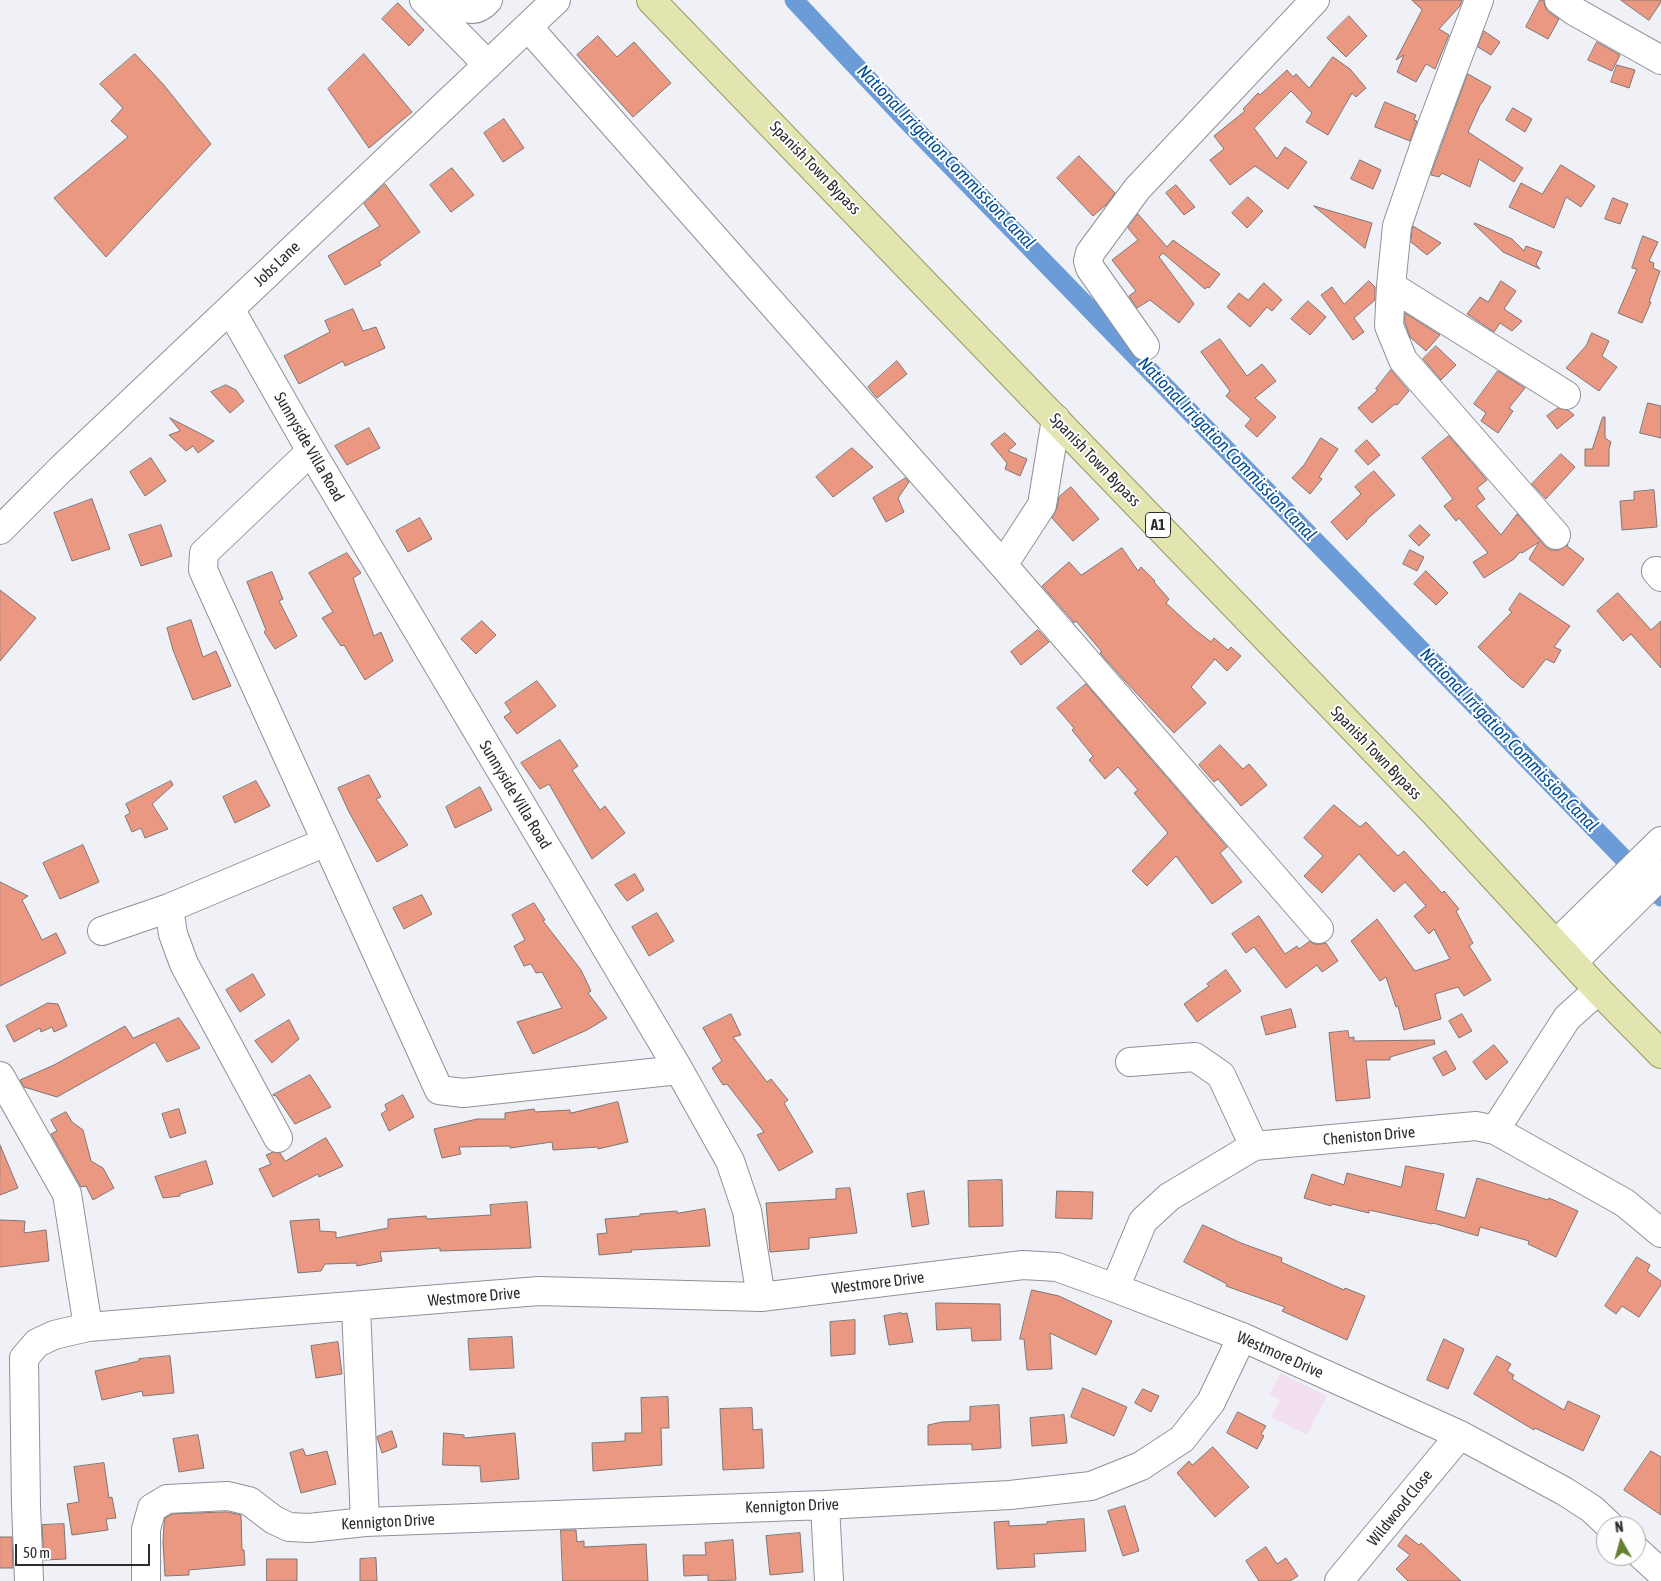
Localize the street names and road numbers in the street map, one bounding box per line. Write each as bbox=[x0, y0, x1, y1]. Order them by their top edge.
street label: Spanish Town Bypass bbox=[766, 117, 864, 219]
street label: Jobs Lane bbox=[250, 237, 304, 291]
street label: Sunnyside Villa Road bbox=[270, 389, 348, 505]
street label: Spanish Town Bypass bbox=[1046, 409, 1144, 511]
road number: A1 bbox=[1146, 512, 1170, 538]
street label: Spanish Town Bypass bbox=[1327, 702, 1425, 804]
street label: Sunnyside Villa Road bbox=[475, 737, 555, 853]
street label: Cheniston Drive bbox=[1322, 1122, 1416, 1150]
street label: Westmore Drive bbox=[831, 1268, 925, 1298]
street label: Westmore Drive bbox=[427, 1283, 521, 1311]
street label: Westmore Drive bbox=[1234, 1327, 1326, 1383]
street label: Wildwood Close bbox=[1363, 1466, 1437, 1550]
street label: Kennigton Drive bbox=[745, 1495, 839, 1517]
street label: Kennigton Drive bbox=[341, 1510, 435, 1534]

